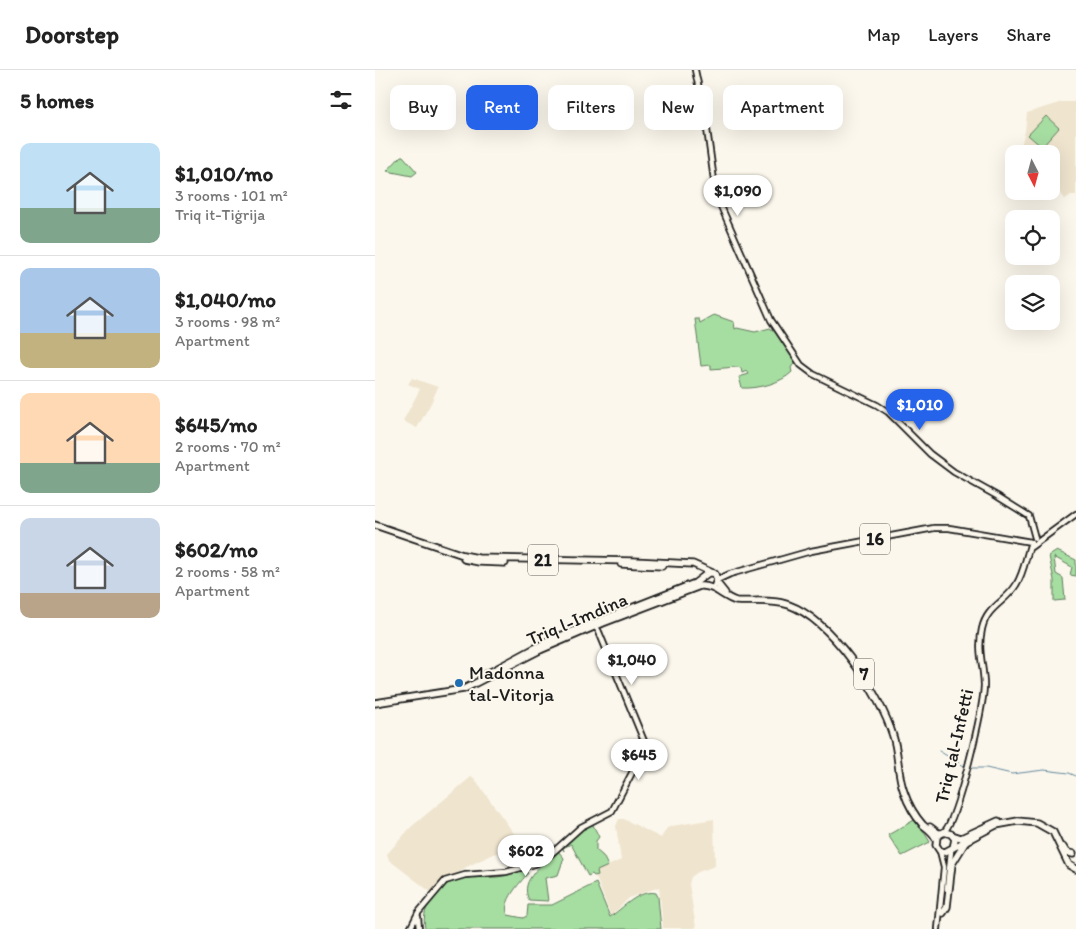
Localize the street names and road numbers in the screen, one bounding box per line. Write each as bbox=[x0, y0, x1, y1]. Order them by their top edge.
road number: 16 bbox=[860, 524, 890, 554]
road number: 21 bbox=[528, 544, 558, 576]
street label: Triq l-Imdina bbox=[523, 588, 631, 650]
road number: 7 bbox=[854, 658, 874, 690]
street label: Triq tal-Infetti bbox=[930, 686, 978, 806]

